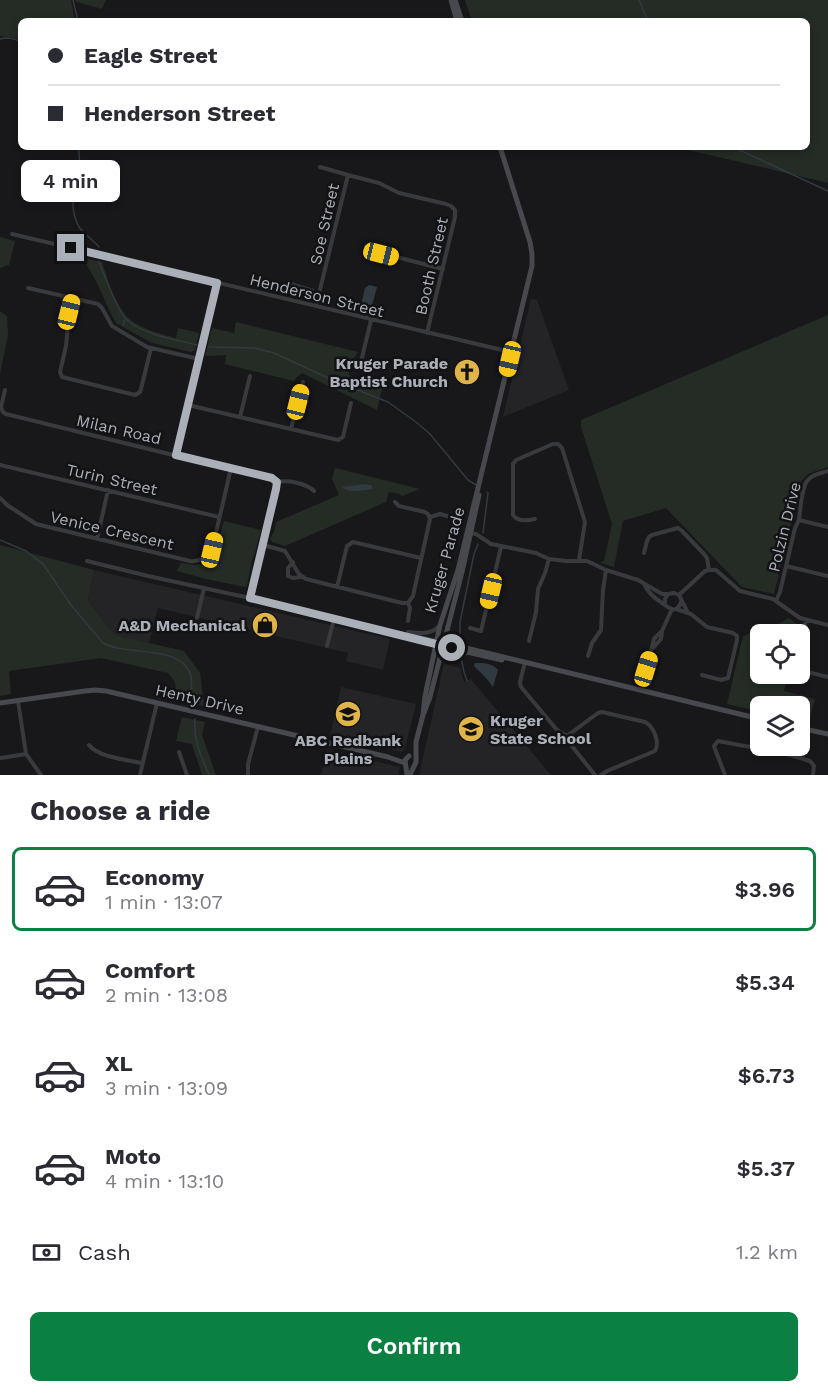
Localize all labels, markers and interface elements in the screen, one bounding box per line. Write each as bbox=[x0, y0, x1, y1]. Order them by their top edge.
text: Eagle Street bbox=[84, 43, 217, 68]
text: Henderson Street bbox=[84, 101, 275, 126]
callout: 4 min bbox=[22, 161, 121, 203]
text: 4 min bbox=[43, 169, 98, 193]
street label: Soe Street bbox=[306, 181, 343, 267]
street label: Booth Street bbox=[411, 215, 452, 317]
route end bbox=[57, 234, 84, 261]
car bbox=[361, 241, 401, 267]
street label: Henderson Street bbox=[248, 270, 386, 321]
car bbox=[56, 292, 82, 332]
car bbox=[497, 339, 523, 379]
place label: Kruger Parade Baptist Church bbox=[330, 354, 448, 391]
church icon: Kruger Parade Baptist Church bbox=[452, 357, 482, 387]
car bbox=[285, 382, 311, 422]
street label: Milan Road bbox=[75, 411, 163, 448]
street label: Turin Street bbox=[65, 460, 160, 499]
street label: Polzin Drive bbox=[764, 480, 805, 574]
street label: Kruger Parade bbox=[420, 505, 469, 615]
street label: Venice Crescent bbox=[48, 507, 176, 554]
car bbox=[199, 530, 225, 570]
car bbox=[478, 571, 504, 611]
shop icon: A&D Mechanical bbox=[250, 610, 280, 640]
place label: A&D Mechanical bbox=[119, 616, 247, 635]
map controls bbox=[750, 624, 810, 756]
button: locate bbox=[750, 624, 810, 684]
route start bbox=[438, 634, 465, 661]
car bbox=[632, 649, 660, 689]
street label: Henty Drive bbox=[154, 680, 246, 719]
button: layers bbox=[750, 696, 810, 756]
school or university icon: ABC Redbank Plains bbox=[333, 699, 363, 729]
place label: Kruger State School bbox=[490, 711, 592, 748]
school or university icon: Kruger State School bbox=[456, 714, 486, 744]
place label: ABC Redbank Plains bbox=[295, 731, 401, 768]
text: Choose a ride bbox=[30, 795, 210, 827]
icon: car bbox=[33, 862, 87, 916]
text: Economy bbox=[105, 865, 204, 890]
text: $3.96 bbox=[735, 877, 795, 902]
text: 1 min · 13:07 bbox=[105, 890, 223, 914]
icon: car bbox=[33, 955, 87, 1009]
text: Comfort bbox=[105, 958, 195, 983]
text: $5.34 bbox=[735, 970, 795, 995]
text: 2 min · 13:08 bbox=[105, 983, 228, 1007]
icon: car bbox=[33, 1048, 87, 1102]
text: XL bbox=[105, 1051, 133, 1076]
text: $6.73 bbox=[738, 1063, 795, 1088]
text: 3 min · 13:09 bbox=[105, 1076, 228, 1100]
icon: car bbox=[33, 1141, 87, 1195]
text: Moto bbox=[105, 1144, 161, 1169]
text: $5.37 bbox=[737, 1156, 795, 1181]
text: 4 min · 13:10 bbox=[105, 1169, 224, 1193]
icon: cash bbox=[30, 1236, 63, 1269]
text: Cash bbox=[78, 1240, 131, 1265]
text: 1.2 km bbox=[736, 1240, 798, 1264]
button: Confirm bbox=[30, 1312, 798, 1381]

